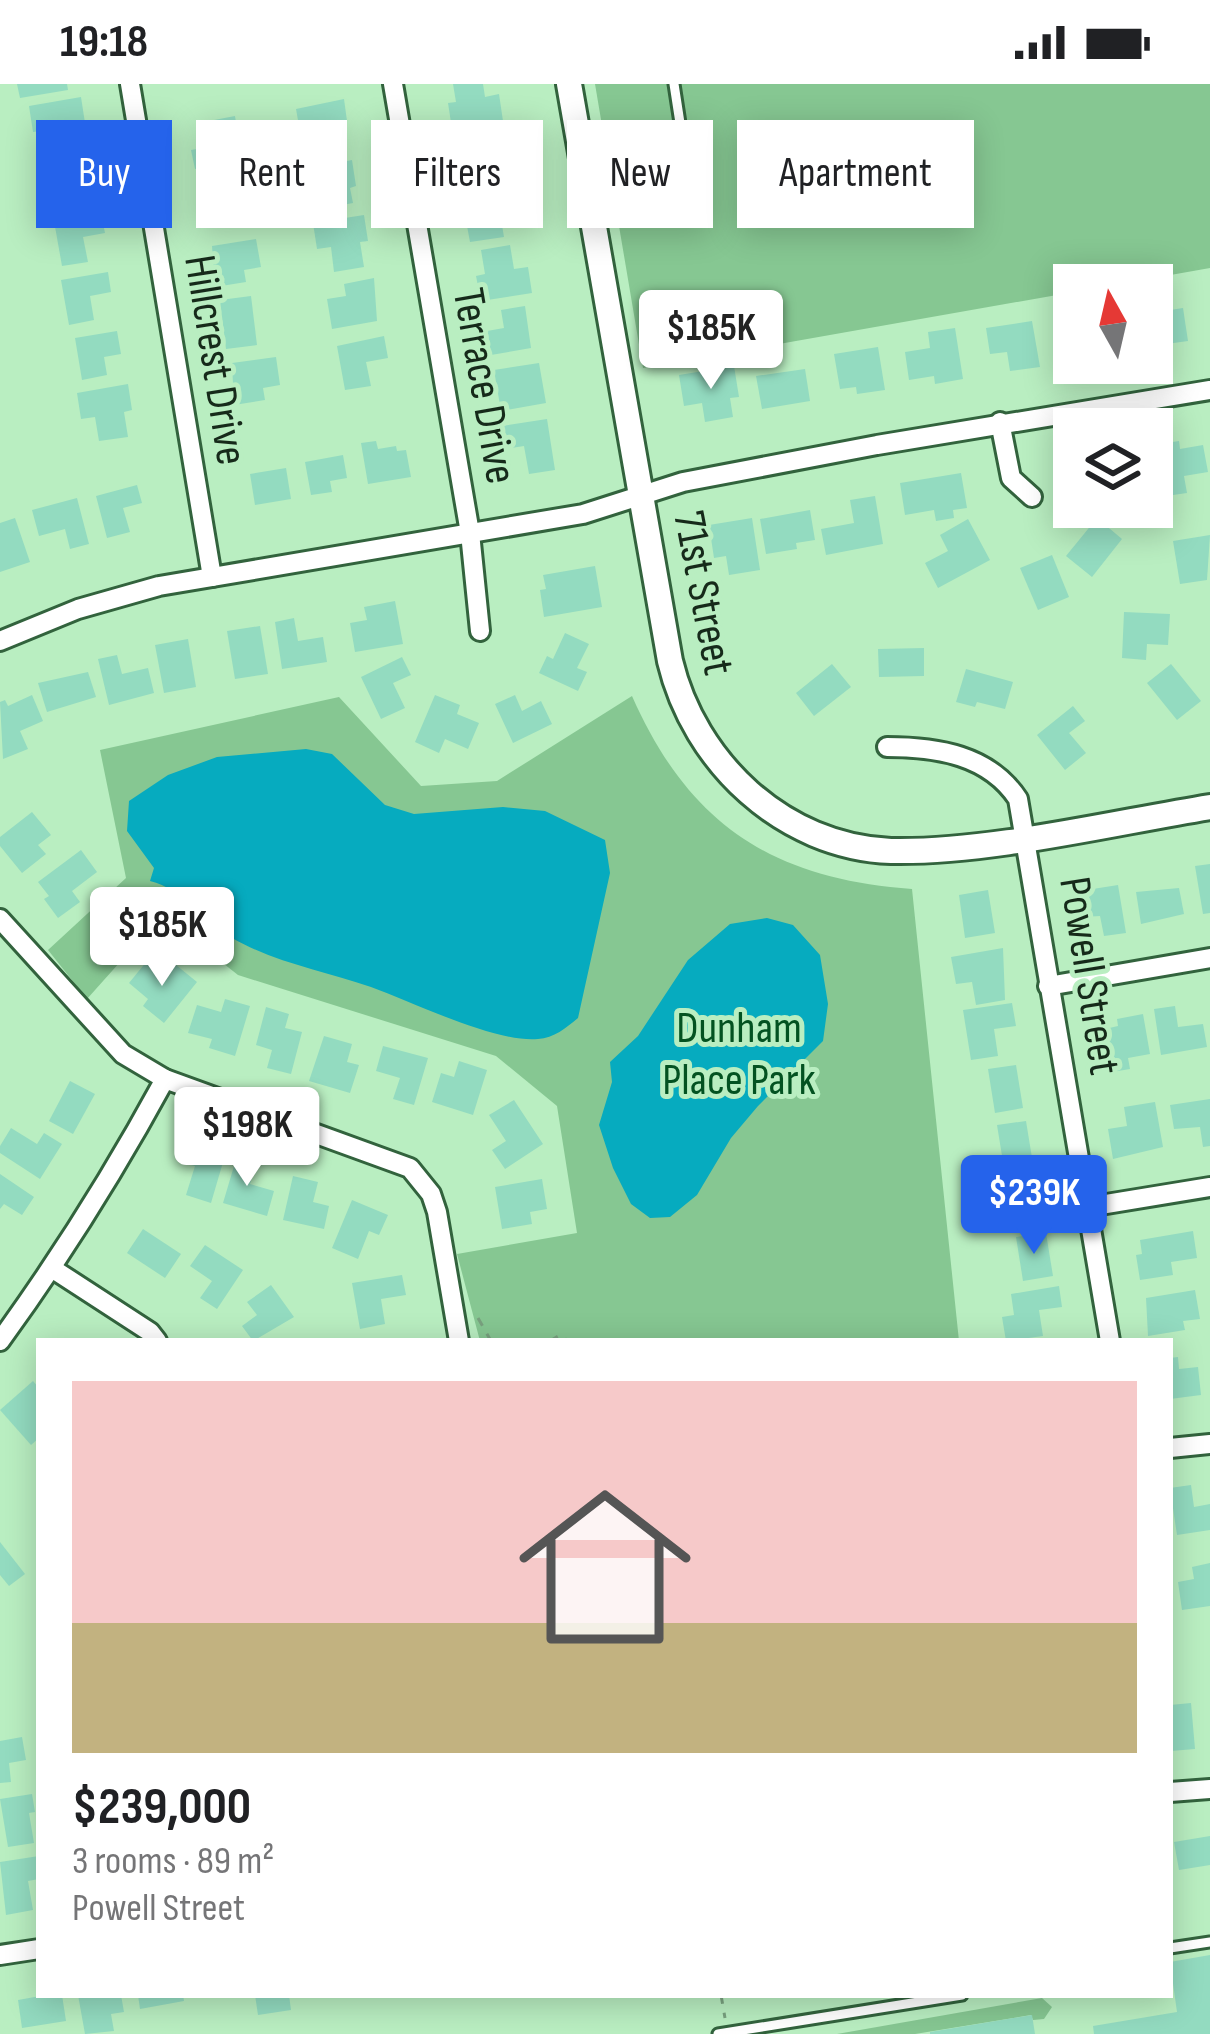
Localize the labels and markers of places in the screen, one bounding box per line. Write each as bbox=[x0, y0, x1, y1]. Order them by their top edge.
pin: $185K bbox=[627, 290, 795, 392]
pin: $185K bbox=[78, 887, 246, 989]
pin: $198K bbox=[163, 1087, 331, 1189]
pin: $239K bbox=[950, 1155, 1118, 1257]

